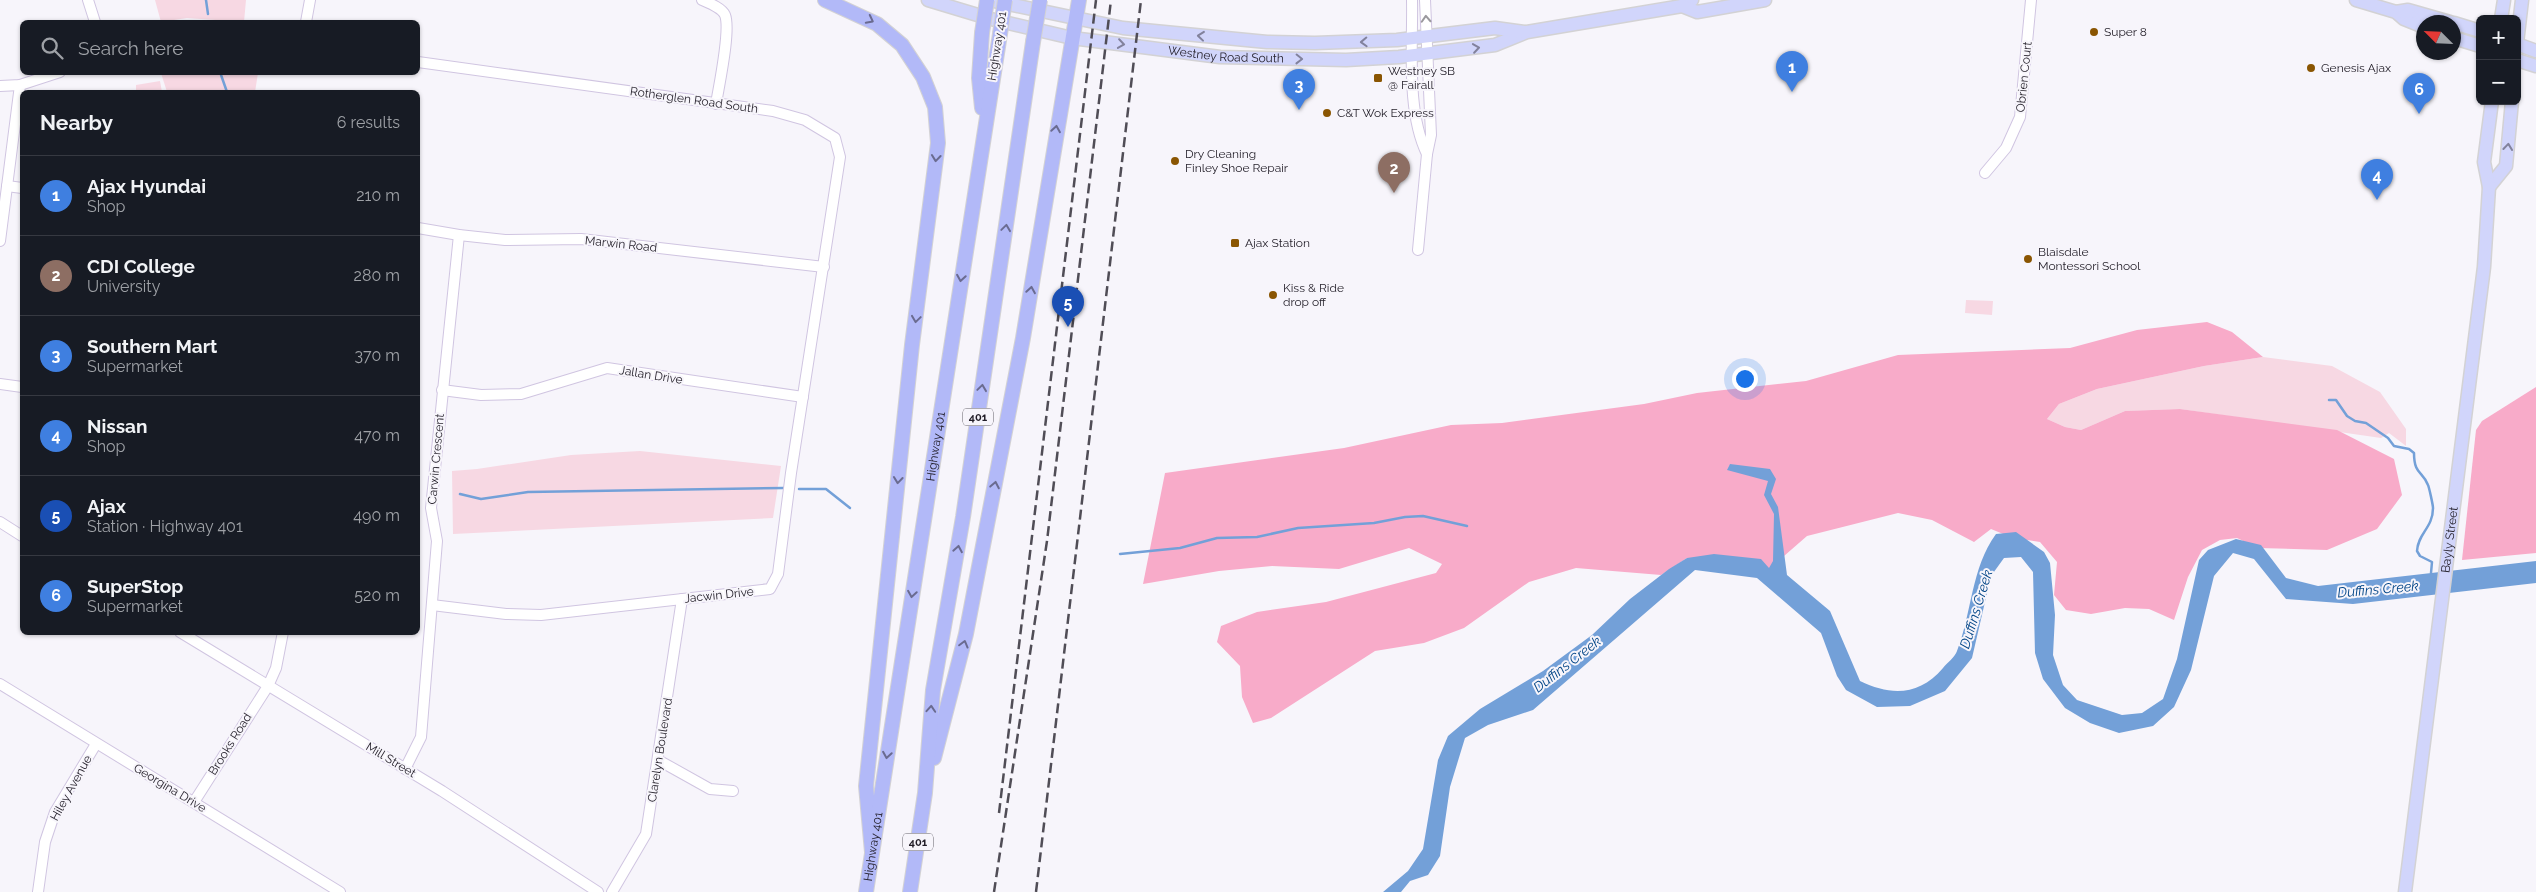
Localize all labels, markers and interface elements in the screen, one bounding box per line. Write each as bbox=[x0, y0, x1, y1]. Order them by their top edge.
street label: Highway 401 bbox=[985, 10, 1009, 82]
one-way arrow bbox=[864, 14, 873, 24]
one-way arrow bbox=[1421, 14, 1432, 22]
north arrow bbox=[2416, 15, 2461, 60]
map controls bbox=[2476, 15, 2521, 105]
button: + bbox=[2476, 15, 2521, 60]
search box bbox=[20, 20, 420, 75]
place label: Super 8 bbox=[2104, 25, 2147, 39]
marker: Super 8 bbox=[2088, 26, 2100, 38]
one-way arrow bbox=[1197, 31, 1205, 42]
icon: search bbox=[38, 34, 66, 62]
one-way arrow bbox=[1359, 36, 1367, 47]
text: Search here bbox=[78, 37, 184, 59]
one-way arrow bbox=[1116, 39, 1125, 49]
street label: Obrien Court bbox=[2013, 41, 2035, 113]
street label: Westney Road South bbox=[1167, 43, 1284, 66]
one-way arrow bbox=[1472, 43, 1480, 54]
pin: 1 bbox=[1776, 51, 1808, 92]
one-way arrow bbox=[1296, 54, 1303, 64]
button: − bbox=[2476, 60, 2521, 105]
place label: Genesis Ajax bbox=[2321, 61, 2391, 75]
marker: Genesis Ajax bbox=[2305, 62, 2317, 74]
place label: Westney SB @ Fairall bbox=[1388, 64, 1455, 92]
pin: 3 bbox=[1283, 69, 1315, 110]
marker: Westney SB @ Fairall bbox=[1372, 72, 1384, 84]
pin: 6 bbox=[2403, 73, 2435, 114]
street label: Rotherglen Road South bbox=[629, 84, 759, 116]
place label: C&T Wok Express bbox=[1337, 106, 1434, 120]
marker: C&T Wok Express bbox=[1321, 107, 1333, 119]
text: Nearby bbox=[40, 110, 113, 135]
text: 6 results bbox=[337, 113, 400, 132]
one-way arrow bbox=[1050, 125, 1061, 133]
one-way arrow bbox=[2502, 143, 2513, 151]
place label: Dry Cleaning Finley Shoe Repair bbox=[1185, 147, 1289, 175]
pin: 2 bbox=[1378, 152, 1410, 193]
one-way arrow bbox=[931, 154, 942, 162]
marker: Dry Cleaning Finley Shoe Repair bbox=[1169, 155, 1181, 167]
pin: 4 bbox=[2361, 159, 2393, 200]
text: Ajax Hyundai bbox=[87, 175, 206, 197]
text: 1 bbox=[52, 186, 60, 205]
text: 210 m bbox=[356, 186, 400, 205]
text: Shop bbox=[87, 197, 125, 216]
one-way arrow bbox=[1000, 223, 1010, 232]
street label: Marwin Road bbox=[584, 233, 658, 255]
place label: Ajax Station bbox=[1245, 236, 1310, 250]
marker: Ajax Station bbox=[1229, 237, 1241, 249]
place label: Blaisdale Montessori School bbox=[2038, 245, 2141, 273]
marker: Blaisdale Montessori School bbox=[2022, 253, 2034, 265]
text: CDI College bbox=[87, 255, 195, 277]
text: 2 bbox=[51, 266, 61, 285]
text: 280 m bbox=[354, 266, 400, 285]
one-way arrow bbox=[956, 273, 966, 282]
text: University bbox=[87, 277, 160, 296]
place label: Kiss & Ride drop off bbox=[1283, 281, 1344, 309]
one-way arrow bbox=[1025, 286, 1035, 294]
pin: 5 bbox=[1052, 286, 1084, 327]
marker: Kiss & Ride drop off bbox=[1267, 289, 1279, 301]
one-way arrow bbox=[911, 315, 922, 323]
text: Southern Mart bbox=[87, 335, 217, 357]
text: 3 bbox=[52, 346, 60, 365]
text: 370 m bbox=[354, 346, 400, 365]
text: Supermarket bbox=[87, 357, 183, 376]
street label: Jallan Drive bbox=[618, 363, 684, 387]
your location bbox=[1732, 366, 1758, 392]
one-way arrow bbox=[976, 384, 987, 392]
road number: 401 bbox=[963, 408, 993, 426]
street label: Highway 401 bbox=[923, 411, 948, 482]
street label: Carwin Crescent bbox=[425, 413, 447, 505]
text: Nissan bbox=[87, 415, 148, 437]
text: 4 bbox=[51, 426, 61, 445]
text: 470 m bbox=[354, 426, 400, 445]
text: Shop bbox=[87, 437, 125, 456]
one-way arrow bbox=[893, 477, 904, 485]
one-way arrow bbox=[989, 480, 1000, 489]
text: Ajax bbox=[87, 495, 126, 517]
text: 5 bbox=[52, 506, 60, 525]
text: 490 m bbox=[353, 506, 400, 525]
street label: Bayly Street bbox=[2438, 506, 2461, 574]
text: Station · Highway 401 bbox=[87, 517, 243, 536]
one-way arrow bbox=[952, 545, 962, 553]
water label: Duffins Creek bbox=[1956, 567, 1996, 650]
text: SuperStop bbox=[87, 575, 183, 597]
water label: Duffins Creek bbox=[2337, 577, 2420, 601]
street label: Jacwin Drive bbox=[684, 584, 754, 606]
text: 6 bbox=[51, 586, 61, 605]
text: 520 m bbox=[354, 586, 400, 605]
one-way arrow bbox=[908, 590, 918, 598]
text: Supermarket bbox=[87, 597, 183, 616]
water label: Duffins Creek bbox=[1530, 632, 1604, 695]
one-way arrow bbox=[958, 640, 969, 648]
street label: Clarelyn Boulevard bbox=[645, 697, 675, 803]
one-way arrow bbox=[926, 705, 937, 713]
street label: Brooks Road bbox=[205, 710, 255, 778]
street label: Mill Street bbox=[364, 740, 418, 780]
one-way arrow bbox=[883, 750, 893, 759]
street label: Hiley Avenue bbox=[47, 753, 95, 823]
street label: Georgina Drive bbox=[131, 761, 209, 815]
street label: Highway 401 bbox=[861, 811, 885, 882]
road number: 401 bbox=[903, 834, 933, 850]

